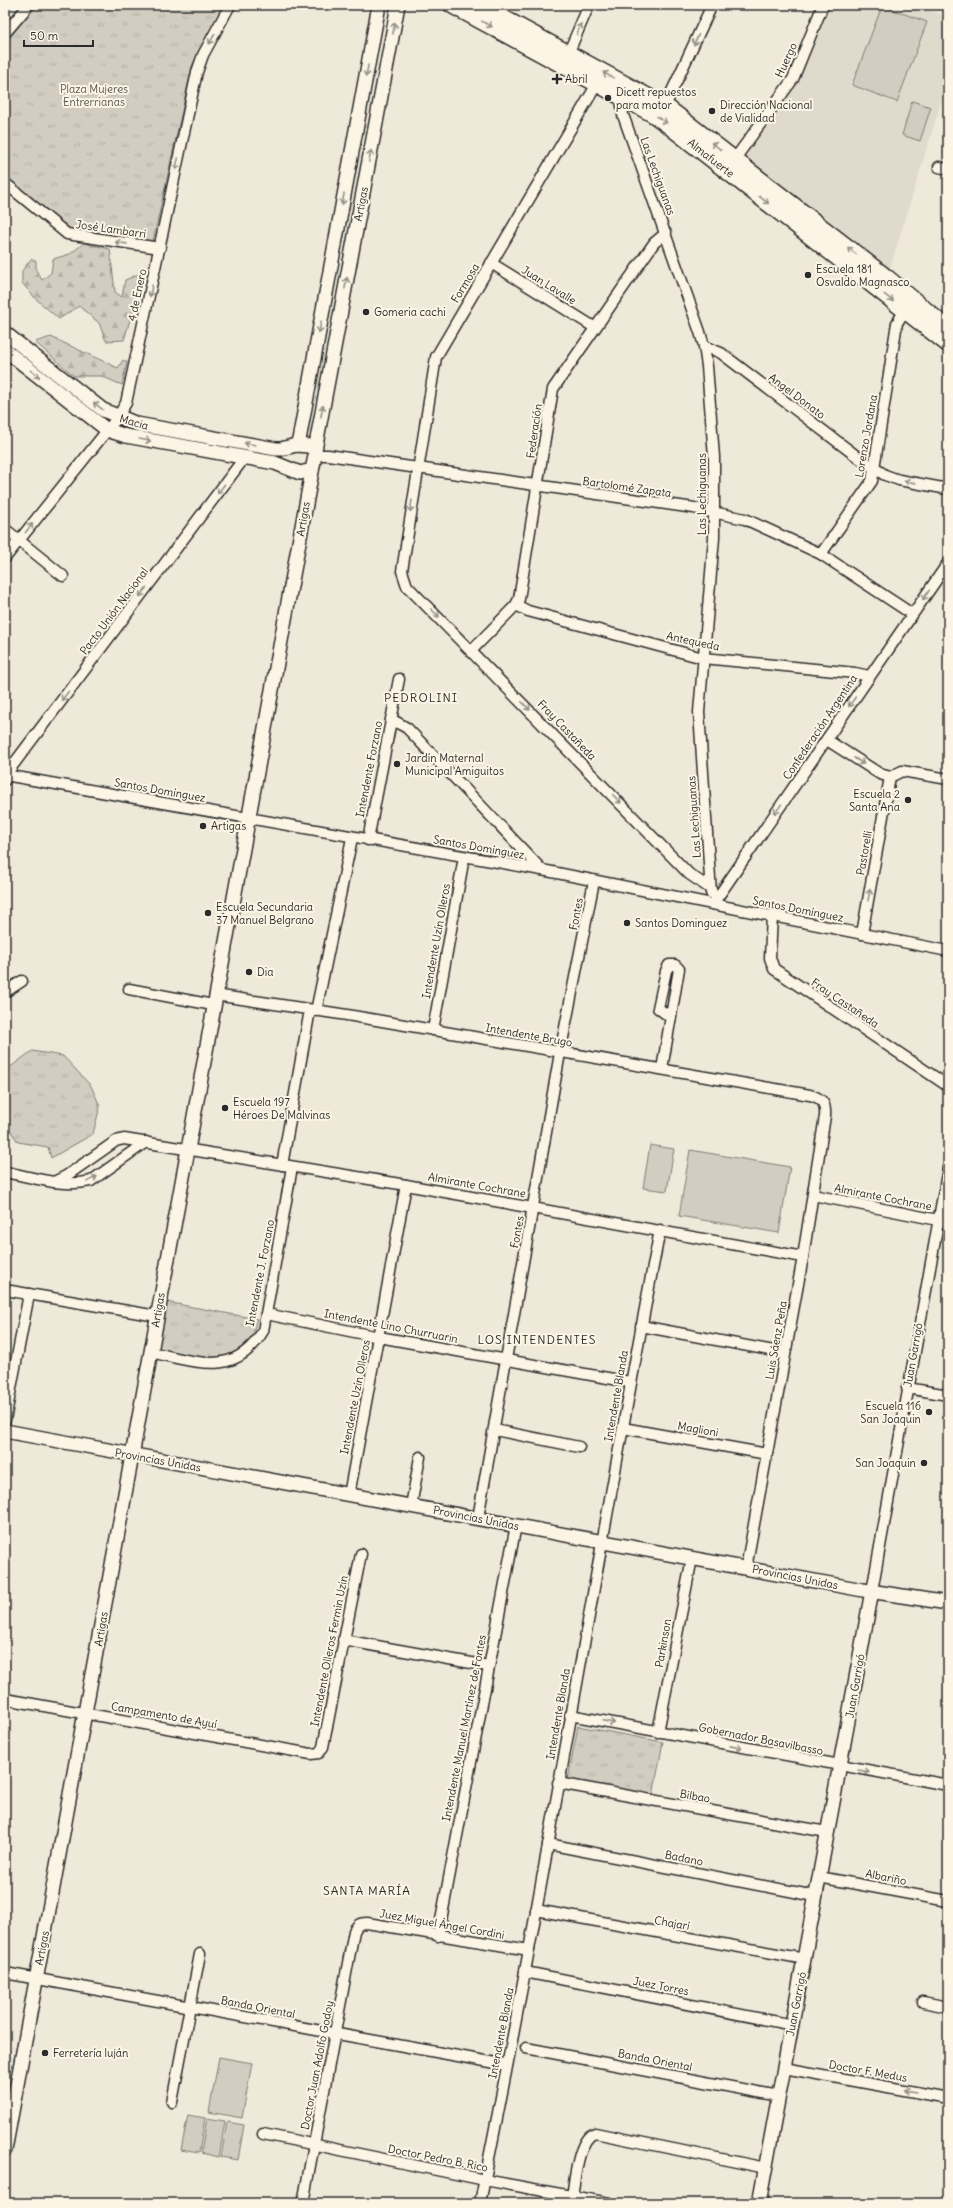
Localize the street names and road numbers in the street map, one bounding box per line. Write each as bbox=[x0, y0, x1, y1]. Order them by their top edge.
street label: Huergo bbox=[772, 40, 800, 80]
street label: Las Lechiguanas bbox=[637, 135, 679, 217]
street label: Almafuerte bbox=[685, 135, 737, 181]
street label: Artigas bbox=[351, 185, 371, 223]
street label: José Lambarri bbox=[75, 217, 147, 241]
street label: Formosa bbox=[448, 261, 482, 305]
street label: Juan Lavalle bbox=[519, 263, 579, 307]
street label: 4 de Enero bbox=[125, 268, 149, 322]
street label: Angel Donato bbox=[766, 370, 828, 422]
street label: Lorenzo Jordana bbox=[852, 393, 880, 479]
street label: Federación bbox=[523, 403, 545, 459]
street label: Macia bbox=[118, 411, 150, 433]
street label: Las Lechiguanas bbox=[695, 453, 709, 535]
street label: Bartolomé Zapata bbox=[582, 474, 672, 500]
street label: Artigas bbox=[293, 500, 313, 538]
street label: Pacto Unión Nacional bbox=[77, 565, 151, 657]
street label: Antequeda bbox=[665, 629, 721, 653]
street label: Confederación Argentina bbox=[780, 672, 860, 782]
street label: Fray Castañeda bbox=[535, 697, 599, 763]
street label: Intendente Forzano bbox=[353, 720, 385, 818]
street label: Santos Domínguez bbox=[113, 775, 207, 805]
street label: Las Lechiguanas bbox=[684, 775, 704, 859]
street label: Pastorelli bbox=[853, 830, 875, 876]
street label: Santos Domínguez bbox=[432, 832, 526, 862]
street label: Intendente Uzín Olleros bbox=[419, 882, 453, 1000]
street label: Santos Domínguez bbox=[751, 893, 845, 925]
street label: Fontes bbox=[566, 897, 586, 931]
street label: Fray Castañeda bbox=[808, 975, 882, 1031]
street label: Intendente Brugo bbox=[484, 1020, 574, 1050]
street label: Almirante Cochrane bbox=[427, 1170, 527, 1200]
street label: Almirante Cochrane bbox=[833, 1181, 933, 1213]
street label: Fontes bbox=[507, 1215, 527, 1249]
street label: Intendente J. Forzano bbox=[243, 1218, 277, 1328]
street label: Artigas bbox=[148, 1291, 168, 1329]
street label: Luis Sáenz Peña bbox=[762, 1300, 790, 1380]
street label: Intendente Lino Churruarin bbox=[323, 1306, 459, 1346]
street label: Juan Garrigó bbox=[900, 1322, 926, 1388]
street label: Intendente Uzín Olleros bbox=[337, 1338, 373, 1456]
street label: Intendente Blanda bbox=[601, 1349, 631, 1443]
street label: Maglioni bbox=[677, 1419, 719, 1439]
street label: Provincias Unidas bbox=[114, 1446, 202, 1474]
street label: Provincias Unidas bbox=[432, 1503, 520, 1533]
street label: Provincias Unidas bbox=[751, 1562, 839, 1592]
street label: Intendente Olleros Fermín Uzin bbox=[307, 1574, 351, 1728]
street label: Artigas bbox=[91, 1610, 111, 1648]
street label: Parkinson bbox=[652, 1618, 674, 1668]
street label: Intendente Manuel Martínez de Fontes bbox=[439, 1633, 489, 1823]
street label: Juan Garrigó bbox=[842, 1653, 868, 1719]
street label: Intendente Blanda bbox=[543, 1667, 573, 1761]
street label: Campamento de Ayuí bbox=[110, 1699, 218, 1731]
street label: Gobernador Basavilbasso bbox=[698, 1720, 824, 1758]
street label: Bilbao bbox=[679, 1786, 711, 1806]
street label: Badano bbox=[664, 1847, 704, 1869]
street label: Albariño bbox=[864, 1866, 908, 1888]
street label: Juez Miguel Ángel Cordini bbox=[378, 1905, 506, 1942]
street label: Chajarí bbox=[653, 1913, 691, 1933]
street label: Artigas bbox=[32, 1929, 52, 1967]
street label: Juan Garrigó bbox=[783, 1971, 809, 2037]
street label: Juez Torres bbox=[632, 1974, 690, 1998]
street label: Intendente Blanda bbox=[485, 1986, 517, 2080]
street label: Banda Oriental bbox=[220, 1993, 296, 2021]
street label: Doctor Juan Adolfo Godoy bbox=[298, 1999, 336, 2131]
street label: Banda Oriental bbox=[617, 2046, 693, 2074]
street label: Doctor F. Medus bbox=[828, 2057, 908, 2085]
street label: Doctor Pedro B. Rico bbox=[387, 2141, 489, 2175]

